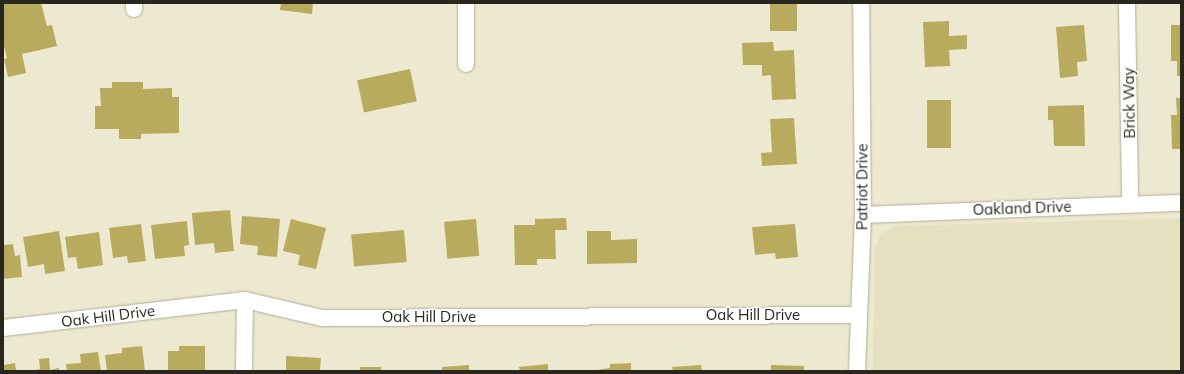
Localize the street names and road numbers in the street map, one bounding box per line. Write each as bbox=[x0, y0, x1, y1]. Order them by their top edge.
street label: Brick Way bbox=[1119, 67, 1139, 139]
street label: Patriot Drive bbox=[853, 144, 871, 230]
street label: Oakland Drive bbox=[972, 197, 1072, 219]
street label: Oak Hill Drive bbox=[60, 301, 156, 331]
street label: Oak Hill Drive bbox=[706, 306, 800, 324]
street label: Oak Hill Drive bbox=[382, 308, 476, 326]

